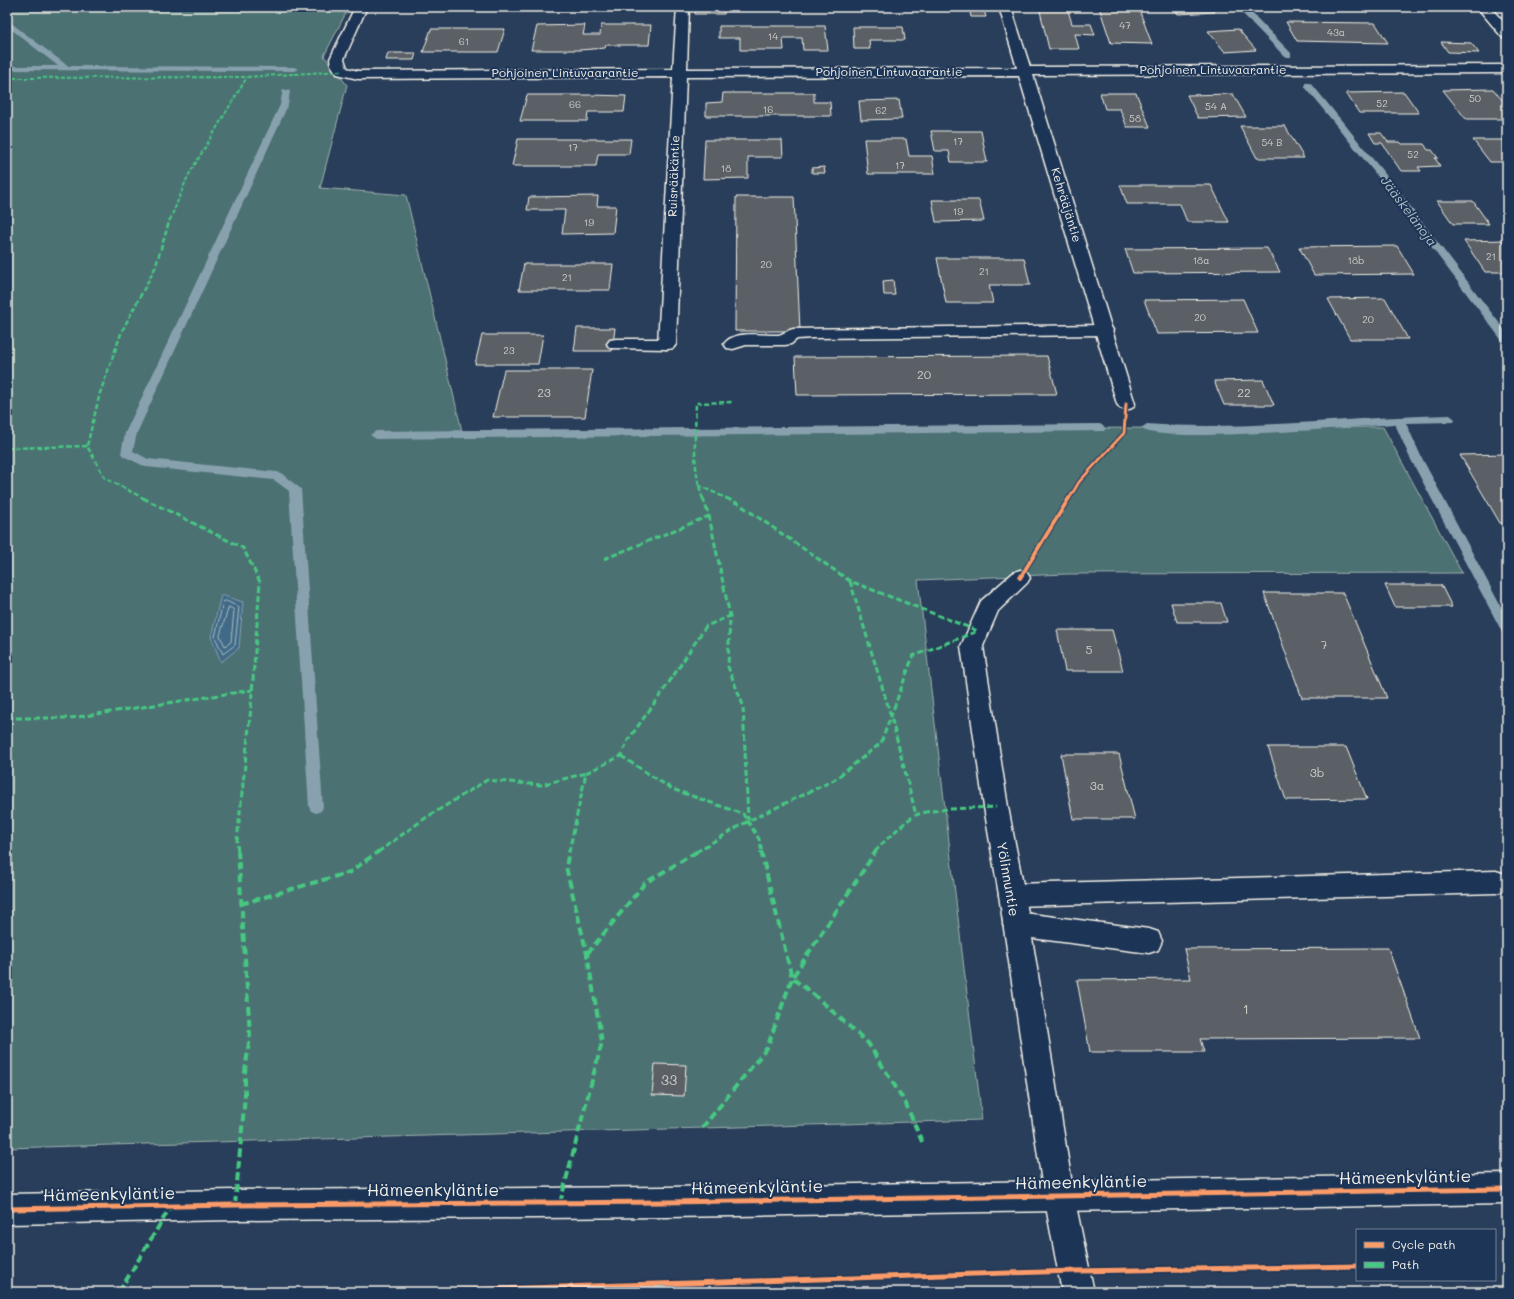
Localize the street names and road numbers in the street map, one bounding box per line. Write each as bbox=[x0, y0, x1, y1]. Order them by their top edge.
street label: Pohjoinen Lintuvaarantie bbox=[1140, 61, 1286, 77]
street label: Pohjoinen Lintuvaarantie bbox=[816, 63, 962, 79]
street label: Pohjoinen Lintuvaarantie bbox=[492, 64, 638, 80]
street label: Ruisrääkäntie bbox=[664, 135, 682, 217]
street label: Kehrääjäntie bbox=[1048, 166, 1086, 244]
street label: Yölinnuntie bbox=[993, 840, 1024, 918]
street label: Hämeenkyläntie bbox=[1339, 1164, 1471, 1188]
street label: Hämeenkyläntie bbox=[1015, 1169, 1147, 1193]
street label: Hämeenkyläntie bbox=[691, 1174, 823, 1198]
street label: Hämeenkyläntie bbox=[367, 1178, 499, 1200]
street label: Hämeenkyläntie bbox=[43, 1181, 175, 1205]

